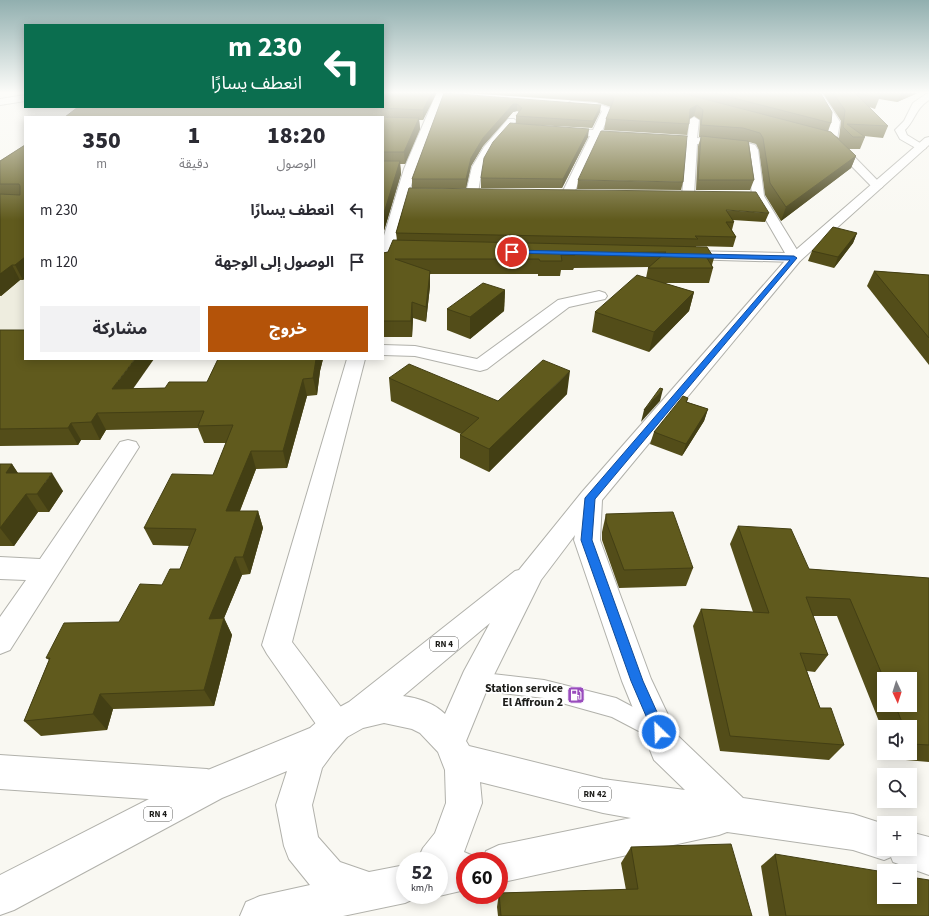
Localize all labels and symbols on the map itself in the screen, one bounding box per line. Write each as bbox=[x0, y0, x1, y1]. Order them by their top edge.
pin bbox=[495, 235, 529, 269]
road number: RN 4 bbox=[430, 637, 458, 651]
north arrow bbox=[877, 672, 917, 712]
place label: Station service El Affroun 2 bbox=[485, 680, 563, 711]
fuel station icon: Station service El Affroun 2 bbox=[566, 685, 586, 705]
position arrow bbox=[638, 711, 680, 753]
road number: RN 42 bbox=[579, 787, 611, 801]
road number: RN 4 bbox=[144, 807, 172, 821]
speed limit sign: 60 bbox=[456, 852, 508, 904]

